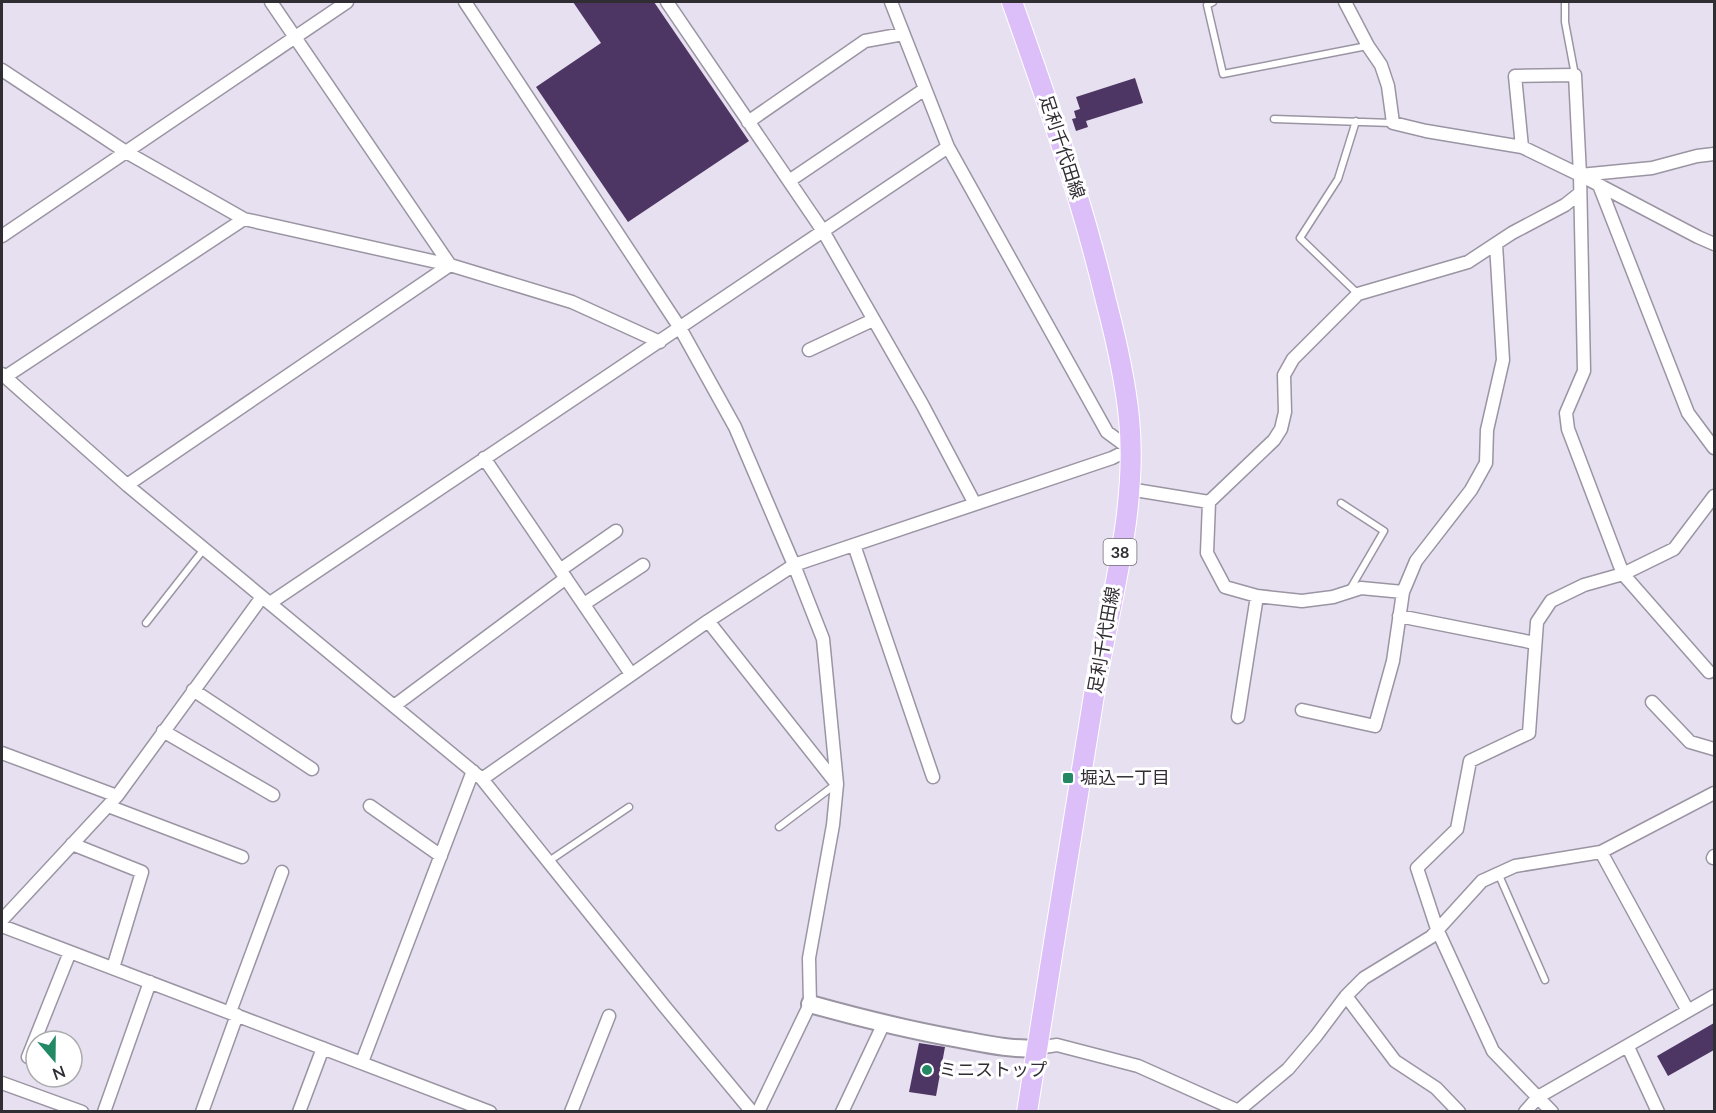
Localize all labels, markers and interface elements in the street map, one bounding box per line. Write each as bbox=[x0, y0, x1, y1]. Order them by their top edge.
street label: 足利千代田線 bbox=[1036, 92, 1090, 201]
road number: 38 bbox=[1104, 539, 1136, 565]
street label: 足利千代田線 bbox=[1083, 585, 1123, 695]
place label: 堀込一丁目 bbox=[1080, 766, 1170, 788]
marker: 堀込一丁目 bbox=[1061, 771, 1075, 785]
north arrow bbox=[24, 1029, 84, 1089]
place label: ミニストップ bbox=[939, 1058, 1047, 1080]
text: N bbox=[50, 1063, 68, 1085]
marker: ミニストップ bbox=[920, 1063, 934, 1077]

